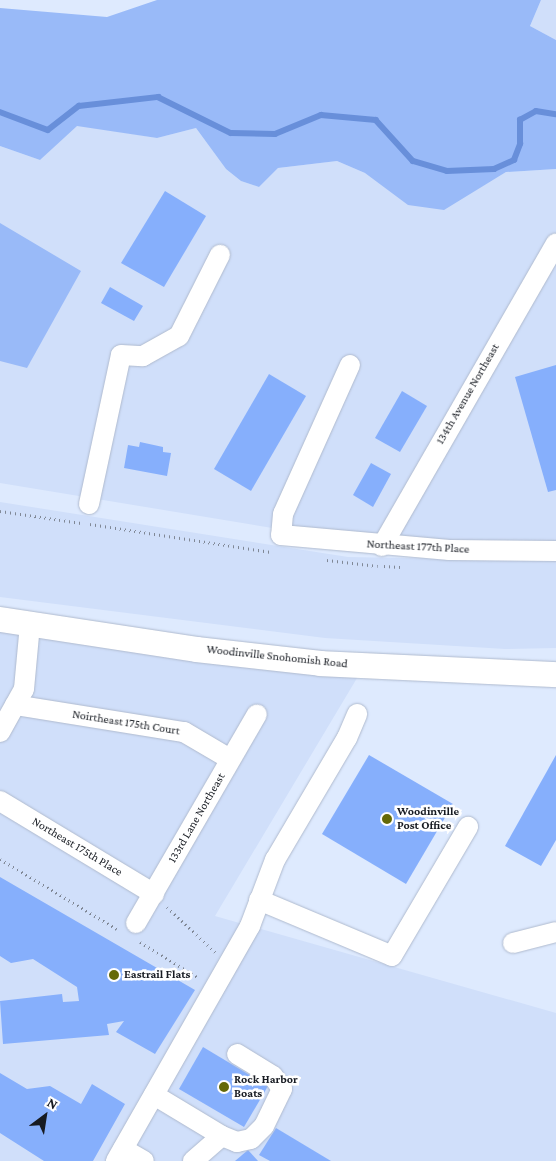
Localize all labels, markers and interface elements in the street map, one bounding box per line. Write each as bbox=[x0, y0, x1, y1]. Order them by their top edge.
street label: 134th Avenue Northeast bbox=[433, 341, 503, 447]
street label: Northeast 177th Place bbox=[366, 537, 470, 557]
street label: Woodinville Snohomish Road bbox=[206, 642, 348, 672]
street label: Noirtheast 175th Court bbox=[71, 707, 181, 739]
street label: 133rd Lane Northeast bbox=[165, 771, 229, 865]
place label: Woodinville Post Office bbox=[397, 805, 459, 833]
marker: Woodinville Post Office bbox=[381, 813, 393, 825]
street label: Northeast 175th Place bbox=[29, 814, 125, 880]
place label: Eastrail Flats bbox=[124, 968, 190, 982]
marker: Eastrail Flats bbox=[108, 969, 120, 981]
place label: Rock Harbor Boats bbox=[234, 1073, 298, 1101]
marker: Rock Harbor Boats bbox=[218, 1081, 230, 1093]
north arrow bbox=[20, 1091, 70, 1141]
text: N bbox=[45, 1094, 61, 1112]

